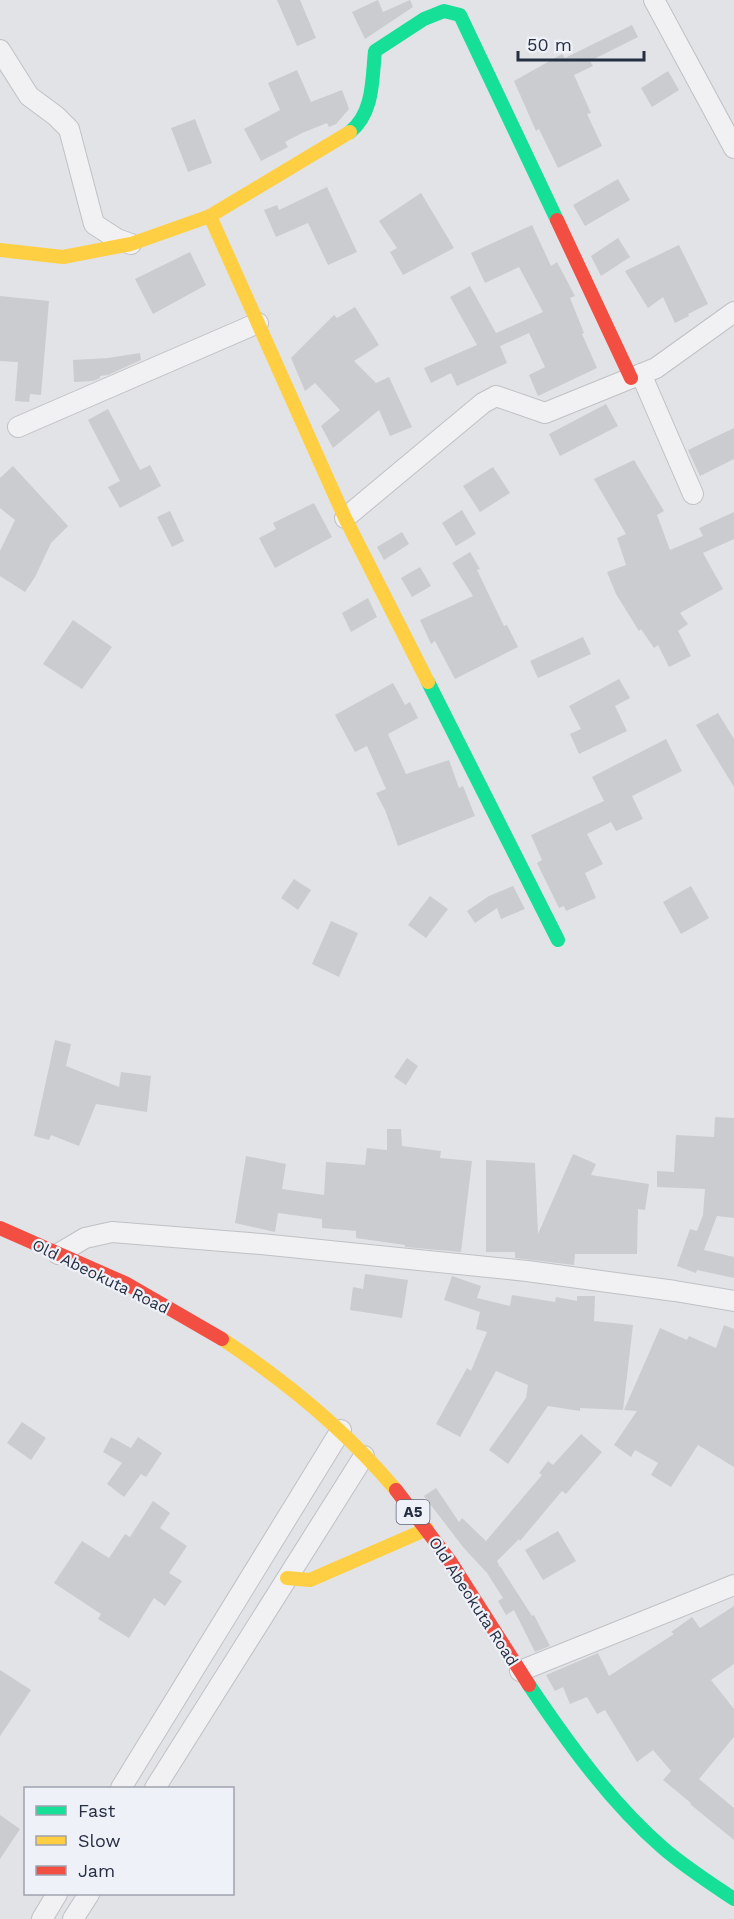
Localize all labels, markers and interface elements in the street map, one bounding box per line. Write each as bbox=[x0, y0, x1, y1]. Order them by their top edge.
scale bar bbox=[518, 24, 644, 62]
text: 50 m bbox=[527, 34, 572, 55]
street label: Old Abeokuta Road bbox=[29, 1235, 172, 1318]
road number: A5 bbox=[396, 1500, 430, 1524]
street label: Old Abeokuta Road bbox=[425, 1533, 522, 1669]
legend bbox=[24, 1787, 234, 1895]
text: Fast bbox=[78, 1800, 116, 1821]
text: Slow bbox=[78, 1830, 121, 1851]
text: Jam bbox=[78, 1860, 115, 1881]

